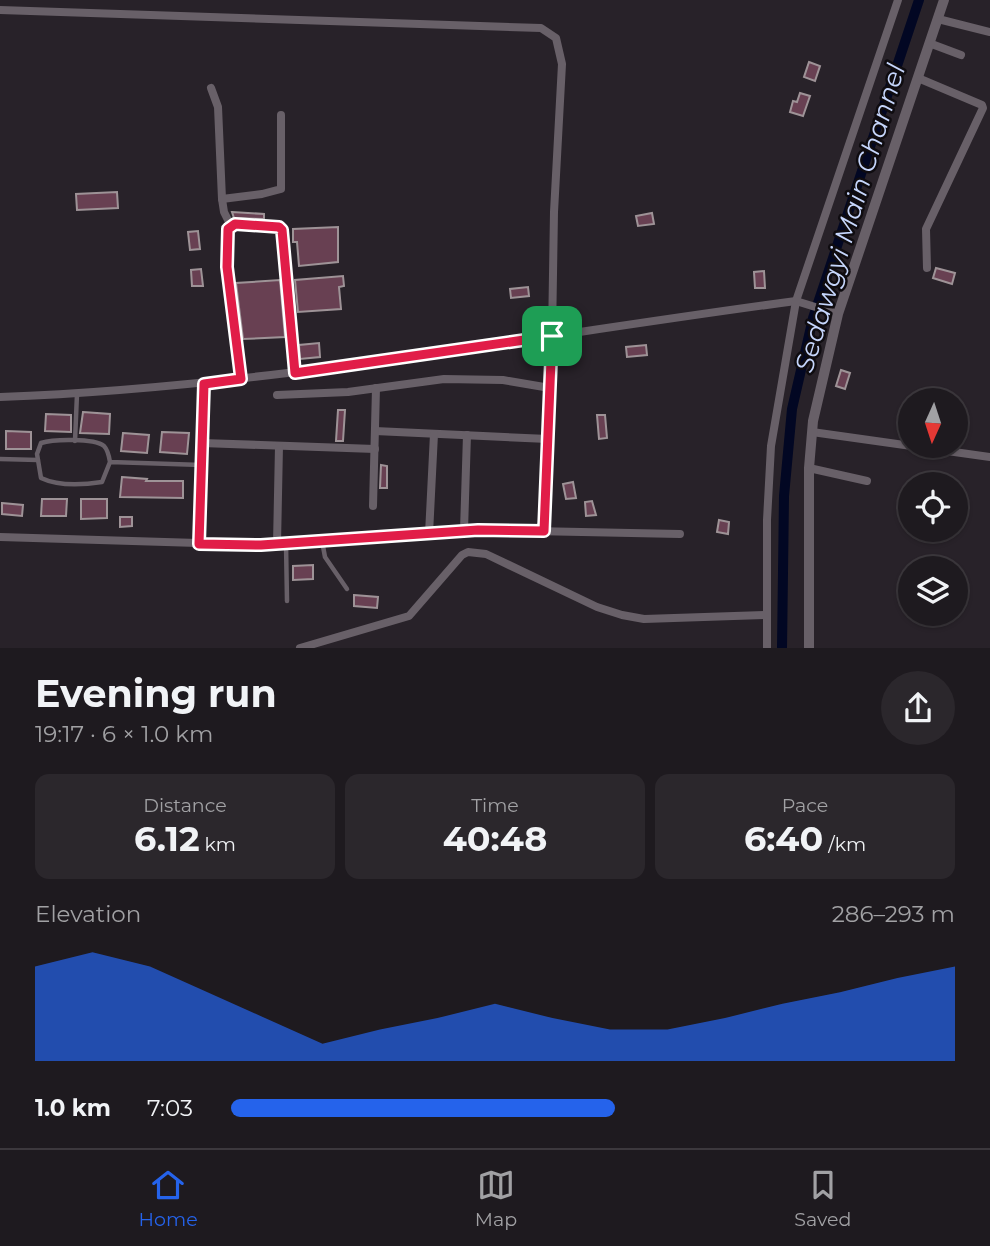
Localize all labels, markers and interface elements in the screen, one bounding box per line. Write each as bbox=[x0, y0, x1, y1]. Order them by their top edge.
water label: Sedawgyi Main Channel bbox=[788, 60, 912, 376]
pin bbox=[522, 306, 582, 366]
icon: arrive bbox=[533, 317, 571, 355]
north arrow bbox=[898, 388, 968, 458]
map controls bbox=[898, 388, 968, 626]
button: locate bbox=[898, 472, 968, 542]
button: layers bbox=[898, 556, 968, 626]
text: Evening run bbox=[35, 670, 277, 717]
button: share bbox=[881, 671, 955, 745]
text: 19:17 · 6 × 1.0 km bbox=[35, 720, 213, 748]
text: Distance bbox=[143, 794, 227, 817]
text: Time bbox=[471, 794, 519, 817]
text: Pace bbox=[782, 794, 828, 817]
text: 6.12 bbox=[134, 817, 200, 860]
text: 40:48 bbox=[443, 817, 547, 860]
text: 6:40 bbox=[744, 817, 823, 860]
text: km bbox=[200, 833, 236, 856]
text: /km bbox=[823, 833, 866, 856]
text: Elevation bbox=[35, 900, 141, 928]
text: 286–293 m bbox=[832, 900, 955, 928]
text: 1.0 km bbox=[35, 1094, 111, 1122]
text: 7:03 bbox=[147, 1094, 193, 1122]
tab: Home bbox=[139, 1166, 198, 1231]
tab: Map bbox=[475, 1166, 517, 1231]
tab: Saved bbox=[794, 1166, 851, 1231]

